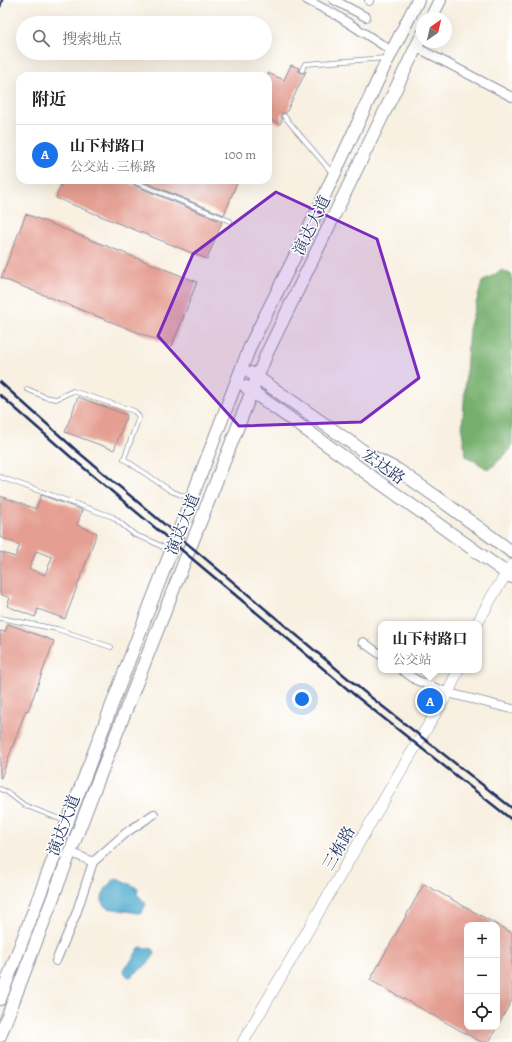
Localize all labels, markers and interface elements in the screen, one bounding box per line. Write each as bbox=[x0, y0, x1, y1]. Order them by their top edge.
north arrow bbox=[416, 12, 452, 48]
search box bbox=[16, 16, 272, 60]
icon: search bbox=[30, 27, 52, 49]
text: 搜索地点 bbox=[62, 29, 122, 49]
text: 附近 bbox=[32, 88, 66, 111]
text: 山下村路口 bbox=[70, 136, 145, 156]
text: A bbox=[41, 146, 49, 163]
text: 100 m bbox=[224, 146, 256, 163]
text: 公交站 · 三栋路 bbox=[70, 158, 156, 175]
street label: 演达大道 bbox=[288, 192, 336, 259]
street label: 宏达路 bbox=[358, 444, 409, 490]
street label: 演达大道 bbox=[161, 491, 205, 558]
popup bbox=[378, 621, 482, 673]
text: 山下村路口 bbox=[392, 629, 468, 649]
text: 公交站 bbox=[392, 651, 432, 668]
pin: A bbox=[417, 686, 443, 716]
your location bbox=[292, 689, 312, 709]
street label: 演达大道 bbox=[42, 792, 86, 859]
street label: 三栋路 bbox=[317, 822, 360, 875]
map controls bbox=[464, 922, 500, 1030]
button: + bbox=[464, 922, 500, 958]
button: − bbox=[464, 958, 500, 994]
button: locate bbox=[464, 994, 500, 1030]

